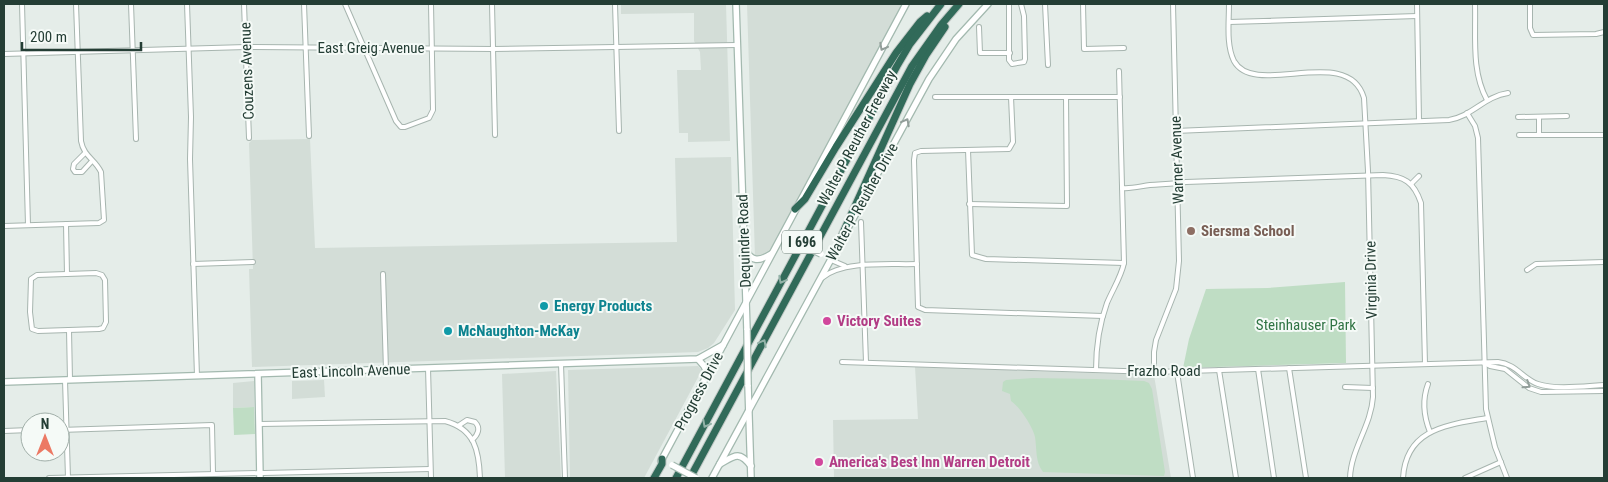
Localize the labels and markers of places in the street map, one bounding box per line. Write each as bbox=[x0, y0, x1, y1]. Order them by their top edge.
place label: Siersma School bbox=[1201, 222, 1295, 240]
marker: Siersma School bbox=[1185, 225, 1197, 237]
place label: Energy Products bbox=[554, 297, 652, 315]
marker: Energy Products bbox=[538, 300, 550, 312]
place label: Victory Suites bbox=[837, 312, 921, 330]
marker: Victory Suites bbox=[821, 315, 833, 327]
place label: McNaughton-McKay bbox=[458, 322, 580, 340]
marker: McNaughton-McKay bbox=[442, 325, 454, 337]
place label: America's Best Inn Warren Detroit bbox=[829, 453, 1030, 471]
marker: America's Best Inn Warren Detroit bbox=[813, 456, 825, 468]

